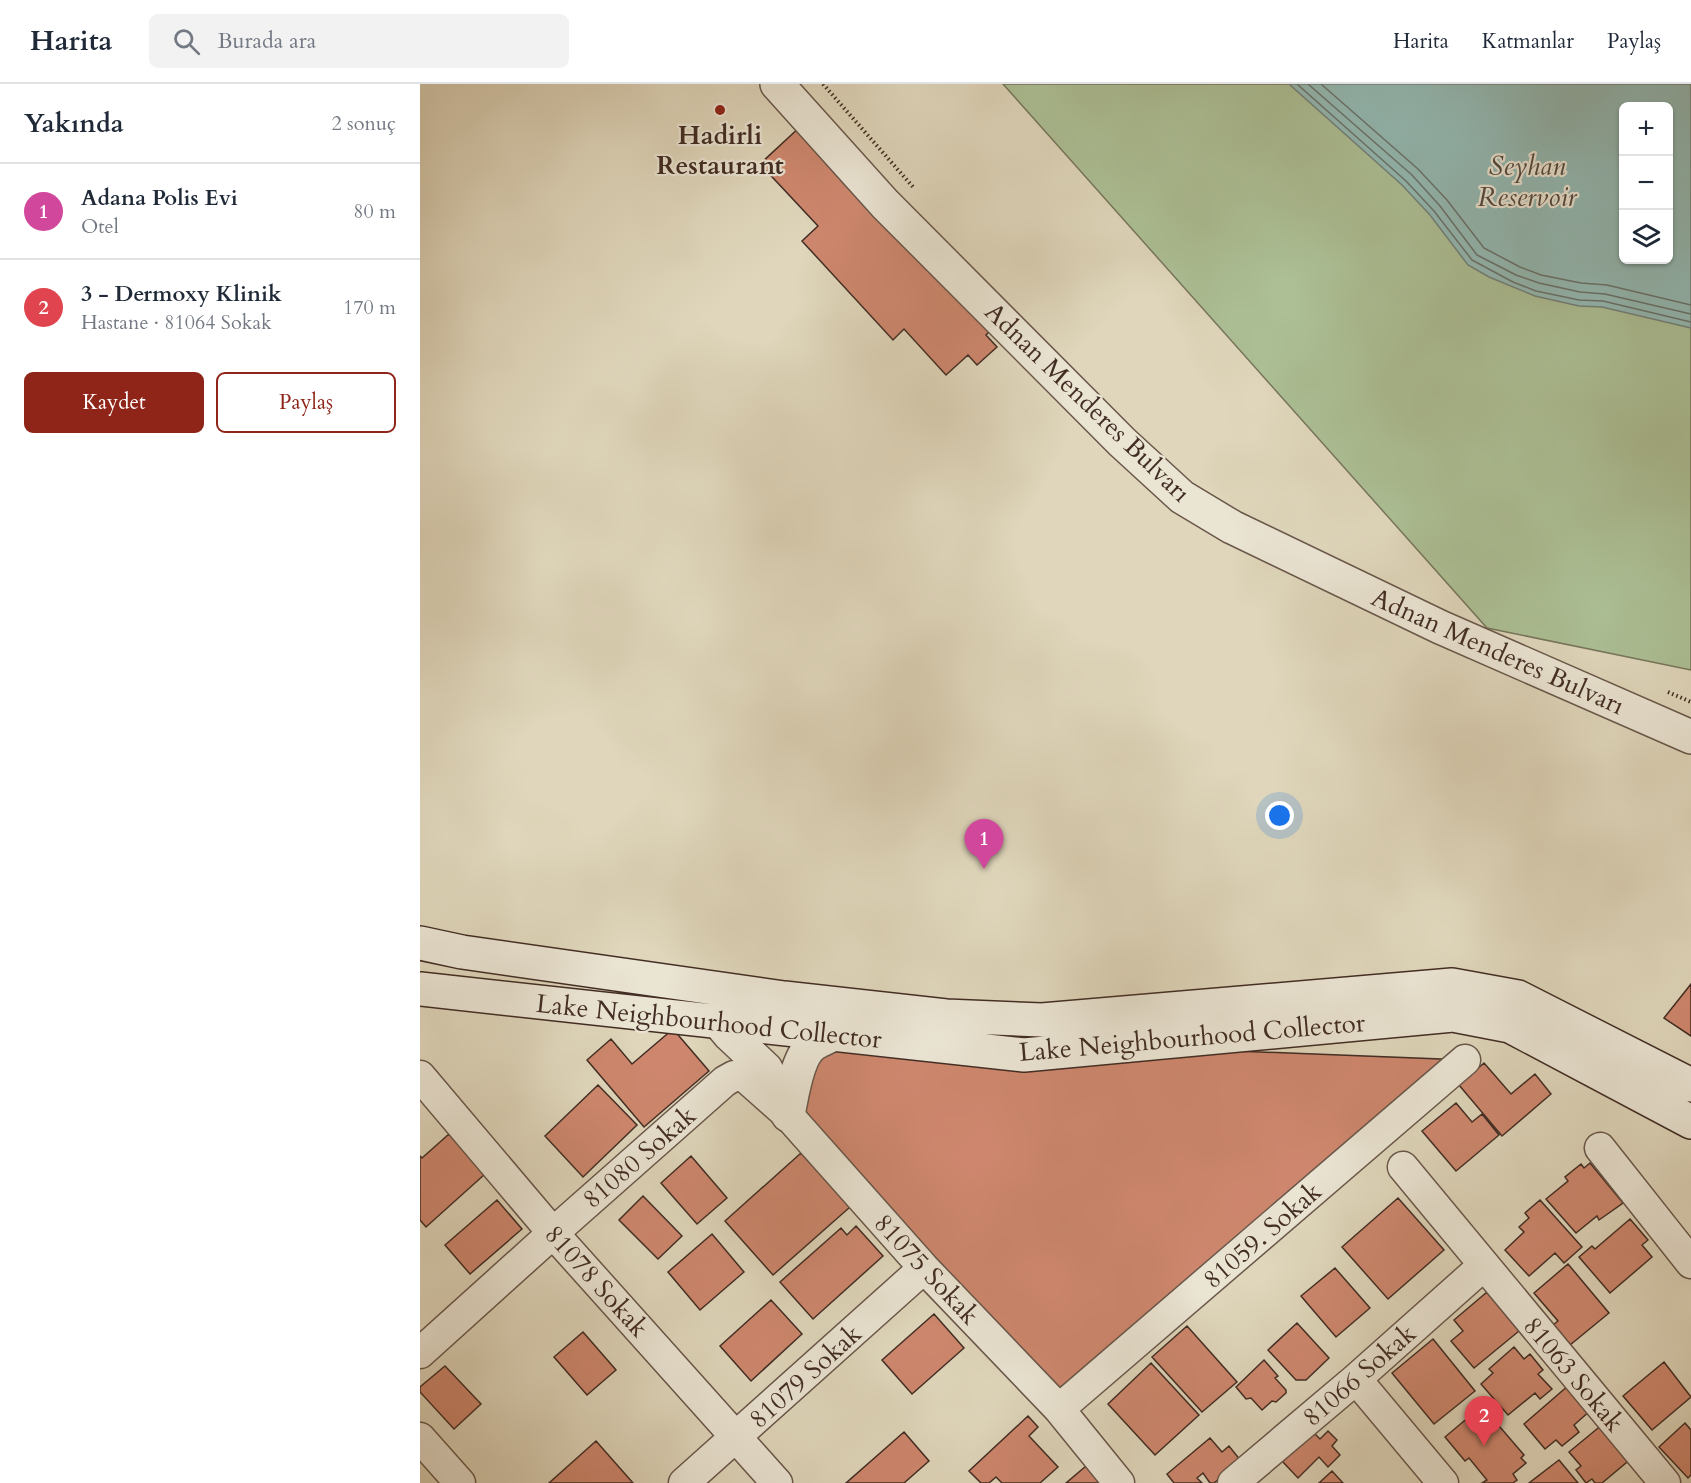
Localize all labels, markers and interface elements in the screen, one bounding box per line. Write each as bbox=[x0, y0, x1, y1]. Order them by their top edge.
search box bbox=[149, 14, 569, 68]
text: Harita bbox=[30, 22, 113, 60]
icon: search bbox=[170, 25, 203, 58]
text: Burada ara bbox=[218, 26, 316, 56]
text: Harita bbox=[1393, 27, 1449, 56]
text: Katmanlar bbox=[1482, 27, 1574, 56]
text: Paylaş bbox=[1607, 27, 1661, 56]
map controls bbox=[1619, 102, 1673, 264]
button: + bbox=[1619, 102, 1673, 156]
marker: Hadirli Restaurant bbox=[713, 103, 727, 117]
text: Yakında bbox=[24, 106, 124, 141]
text: 2 sonuç bbox=[331, 110, 396, 137]
place label: Hadirli Restaurant bbox=[656, 118, 784, 183]
water label: Seyhan Reservoir bbox=[1477, 148, 1578, 216]
button: − bbox=[1619, 156, 1673, 210]
text: Adana Polis Evi bbox=[81, 183, 238, 213]
text: 1 bbox=[38, 198, 49, 225]
text: 80 m bbox=[353, 198, 396, 225]
button: layers bbox=[1619, 210, 1673, 264]
text: Otel bbox=[81, 213, 119, 240]
text: 3 - Dermoxy Klinik bbox=[81, 279, 282, 309]
text: 2 bbox=[38, 294, 49, 321]
text: 170 m bbox=[343, 294, 396, 321]
street label: Adnan Menderes Bulvarı bbox=[977, 295, 1198, 510]
text: Hastane · 81064 Sokak bbox=[81, 309, 272, 336]
button: Kaydet bbox=[24, 372, 204, 433]
button: Paylaş bbox=[216, 372, 396, 433]
street label: Adnan Menderes Bulvarı bbox=[1366, 580, 1630, 723]
your location bbox=[1265, 801, 1294, 830]
pin: 1 bbox=[964, 820, 1004, 869]
street label: Lake Neighbourhood Collector bbox=[534, 986, 884, 1057]
street label: Lake Neighbourhood Collector bbox=[1018, 1005, 1367, 1070]
street label: 81080 Sokak bbox=[575, 1098, 704, 1216]
street label: 81059. Sokak bbox=[1196, 1174, 1329, 1297]
street label: 81075 Sokak bbox=[866, 1206, 987, 1332]
street label: 81078 Sokak bbox=[537, 1218, 656, 1345]
street label: 81063 Sokak bbox=[1515, 1310, 1632, 1439]
street label: 81066 Sokak bbox=[1295, 1316, 1424, 1434]
street label: 81079 Sokak bbox=[742, 1317, 869, 1436]
pin: 2 bbox=[1464, 1396, 1504, 1446]

